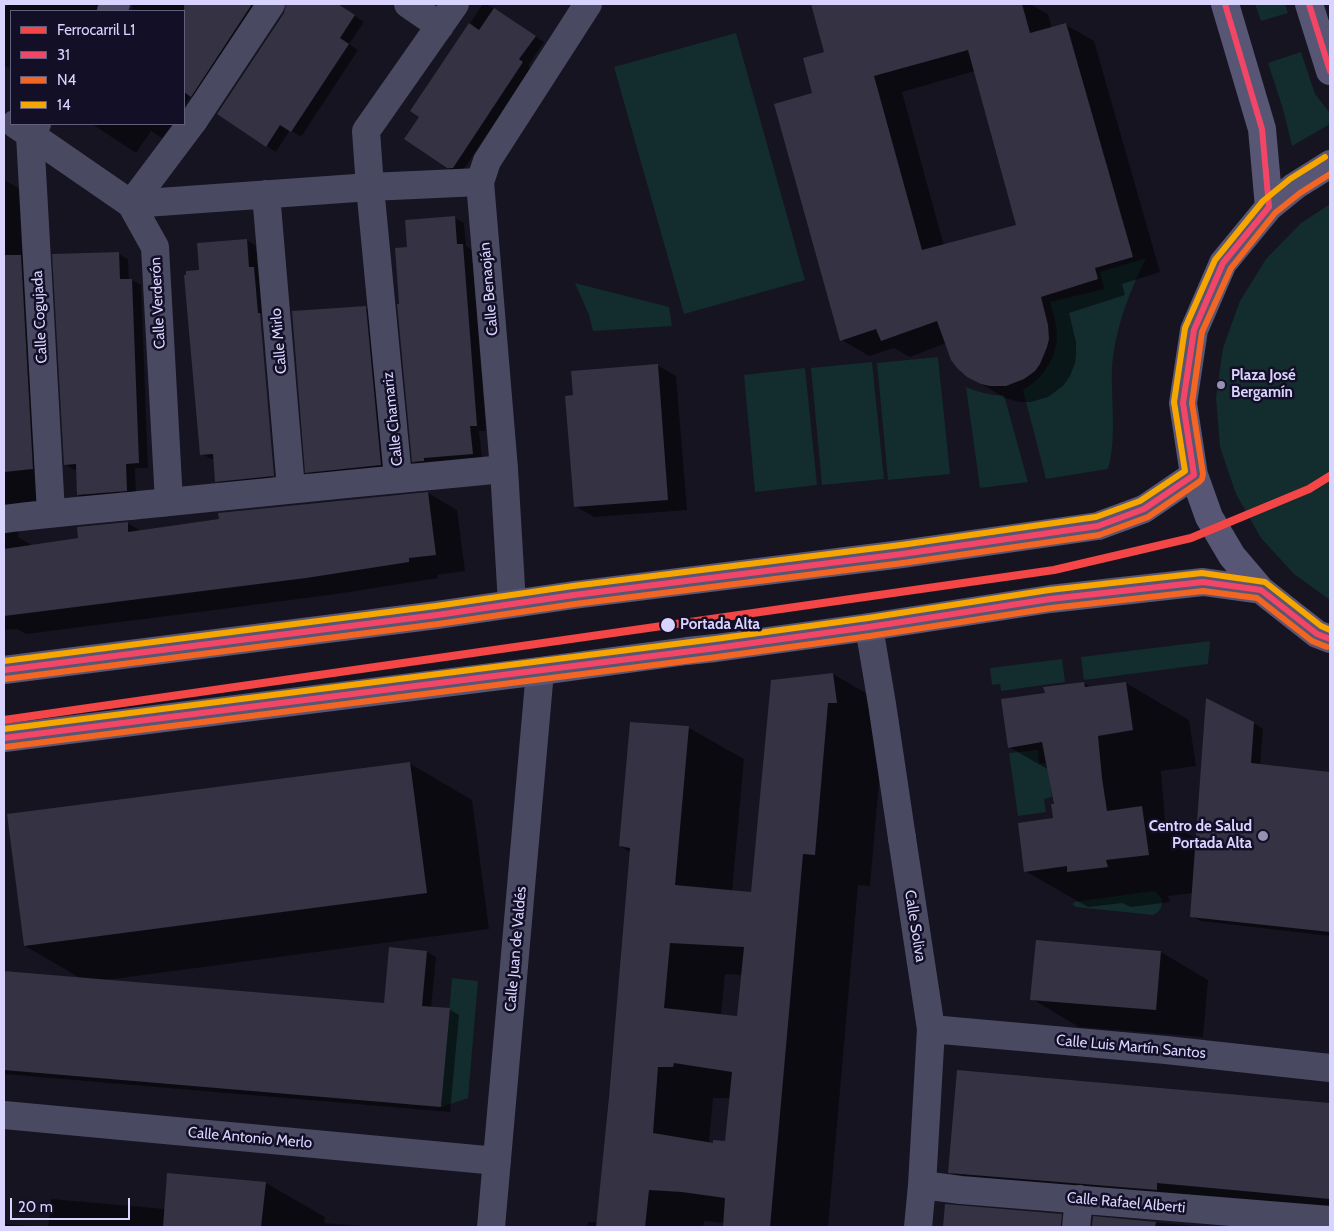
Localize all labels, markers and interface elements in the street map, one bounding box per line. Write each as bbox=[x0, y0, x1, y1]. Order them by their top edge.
legend bbox=[10, 10, 185, 125]
text: Ferrocarril L1 bbox=[57, 21, 135, 39]
text: 31 bbox=[57, 46, 70, 64]
text: N4 bbox=[57, 71, 76, 89]
text: 14 bbox=[57, 96, 71, 114]
street label: Calle Benaoján bbox=[476, 242, 502, 336]
street label: Calle Verderón bbox=[147, 257, 169, 349]
street label: Calle Cogujada bbox=[29, 270, 51, 364]
street label: Calle Mirlo bbox=[267, 307, 291, 375]
place label: Plaza José Bergamín bbox=[1231, 367, 1296, 402]
street label: Calle Chamariz bbox=[379, 371, 407, 467]
marker: Plaza José Bergamín bbox=[1215, 379, 1227, 391]
marker: Portada Alta bbox=[659, 616, 677, 634]
place label: Portada Alta bbox=[680, 616, 760, 634]
place label: Centro de Salud Portada Alta bbox=[1149, 818, 1252, 853]
marker: Centro de Salud Portada Alta bbox=[1256, 829, 1270, 843]
street label: Calle Juan de Valdés bbox=[502, 886, 530, 1012]
street label: Calle Soliva bbox=[900, 889, 930, 963]
street label: Calle Luis Martín Santos bbox=[1055, 1031, 1207, 1063]
street label: Calle Antonio Merlo bbox=[187, 1124, 313, 1152]
scale bar bbox=[12, 1188, 132, 1220]
street label: Calle Rafael Alberti bbox=[1066, 1189, 1186, 1217]
text: 20 m bbox=[18, 1198, 53, 1216]

